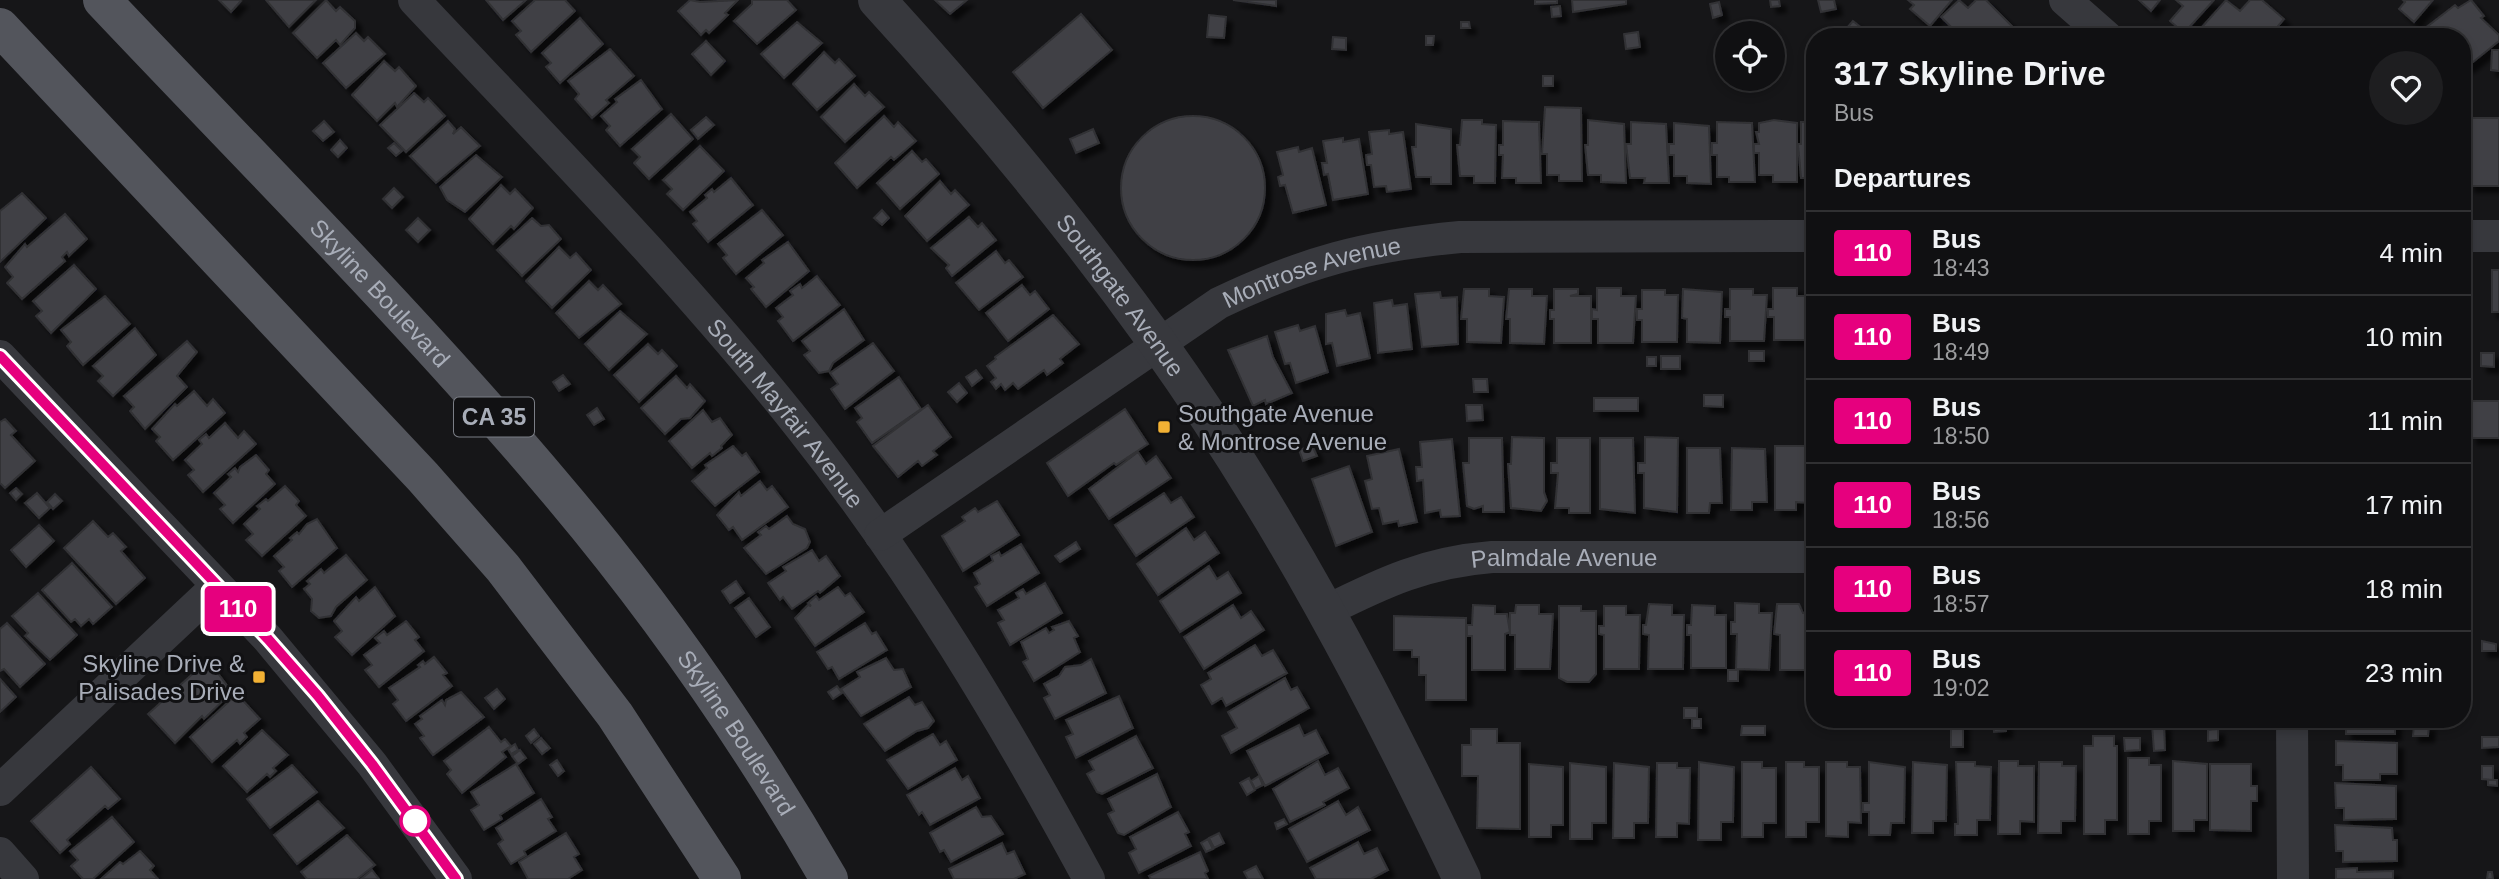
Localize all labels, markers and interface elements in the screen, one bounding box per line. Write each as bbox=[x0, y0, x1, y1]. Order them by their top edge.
map controls bbox=[1715, 21, 1785, 91]
button: locate bbox=[1715, 21, 1785, 91]
button: heart bbox=[2369, 51, 2443, 125]
text: 317 Skyline Drive bbox=[1834, 55, 2106, 92]
text: Bus bbox=[1834, 100, 1874, 126]
text: Departures bbox=[1834, 163, 1971, 193]
street label: Southgate Avenue bbox=[1052, 208, 1190, 381]
street label: Skyline Boulevard bbox=[305, 213, 456, 372]
text: Bus bbox=[1932, 224, 1981, 254]
street label: Montrose Avenue bbox=[1218, 231, 1403, 313]
text: 4 min bbox=[2379, 238, 2443, 268]
text: 110 bbox=[1853, 239, 1892, 266]
text: 18:43 bbox=[1932, 255, 1990, 281]
text: Bus bbox=[1932, 308, 1981, 338]
street label: South Mayfair Avenue bbox=[702, 313, 870, 513]
text: 10 min bbox=[2365, 322, 2443, 352]
text: 110 bbox=[1853, 323, 1892, 350]
text: 18:49 bbox=[1932, 339, 1990, 365]
text: Bus bbox=[1932, 392, 1981, 422]
road number: CA 35 bbox=[454, 398, 534, 436]
place label: Southgate Avenue & Montrose Avenue bbox=[1178, 400, 1387, 455]
text: 11 min bbox=[2367, 406, 2443, 436]
text: 110 bbox=[1853, 407, 1892, 434]
marker: Southgate Avenue & Montrose Avenue bbox=[1156, 419, 1172, 435]
text: 18:50 bbox=[1932, 423, 1990, 449]
text: Bus bbox=[1932, 476, 1981, 506]
text: 17 min bbox=[2365, 490, 2443, 520]
text: 110 bbox=[1853, 491, 1892, 518]
text: 18:56 bbox=[1932, 507, 1990, 533]
street label: Palmdale Avenue bbox=[1469, 544, 1657, 573]
text: Bus bbox=[1932, 560, 1981, 590]
text: 18 min bbox=[2365, 574, 2443, 604]
text: 110 bbox=[1853, 575, 1892, 602]
line badge: 110 bbox=[198, 586, 278, 632]
text: 18:57 bbox=[1932, 591, 1990, 617]
text: 110 bbox=[219, 595, 257, 622]
text: Bus bbox=[1932, 644, 1981, 674]
street label: Skyline Boulevard bbox=[673, 645, 801, 820]
place label: Skyline Drive & Palisades Drive bbox=[78, 650, 245, 705]
text: 23 min bbox=[2365, 658, 2443, 688]
text: 110 bbox=[1853, 659, 1892, 686]
marker: Skyline Drive & Palisades Drive bbox=[251, 669, 267, 685]
text: 19:02 bbox=[1932, 675, 1990, 701]
unlabelled marker bbox=[400, 806, 430, 836]

